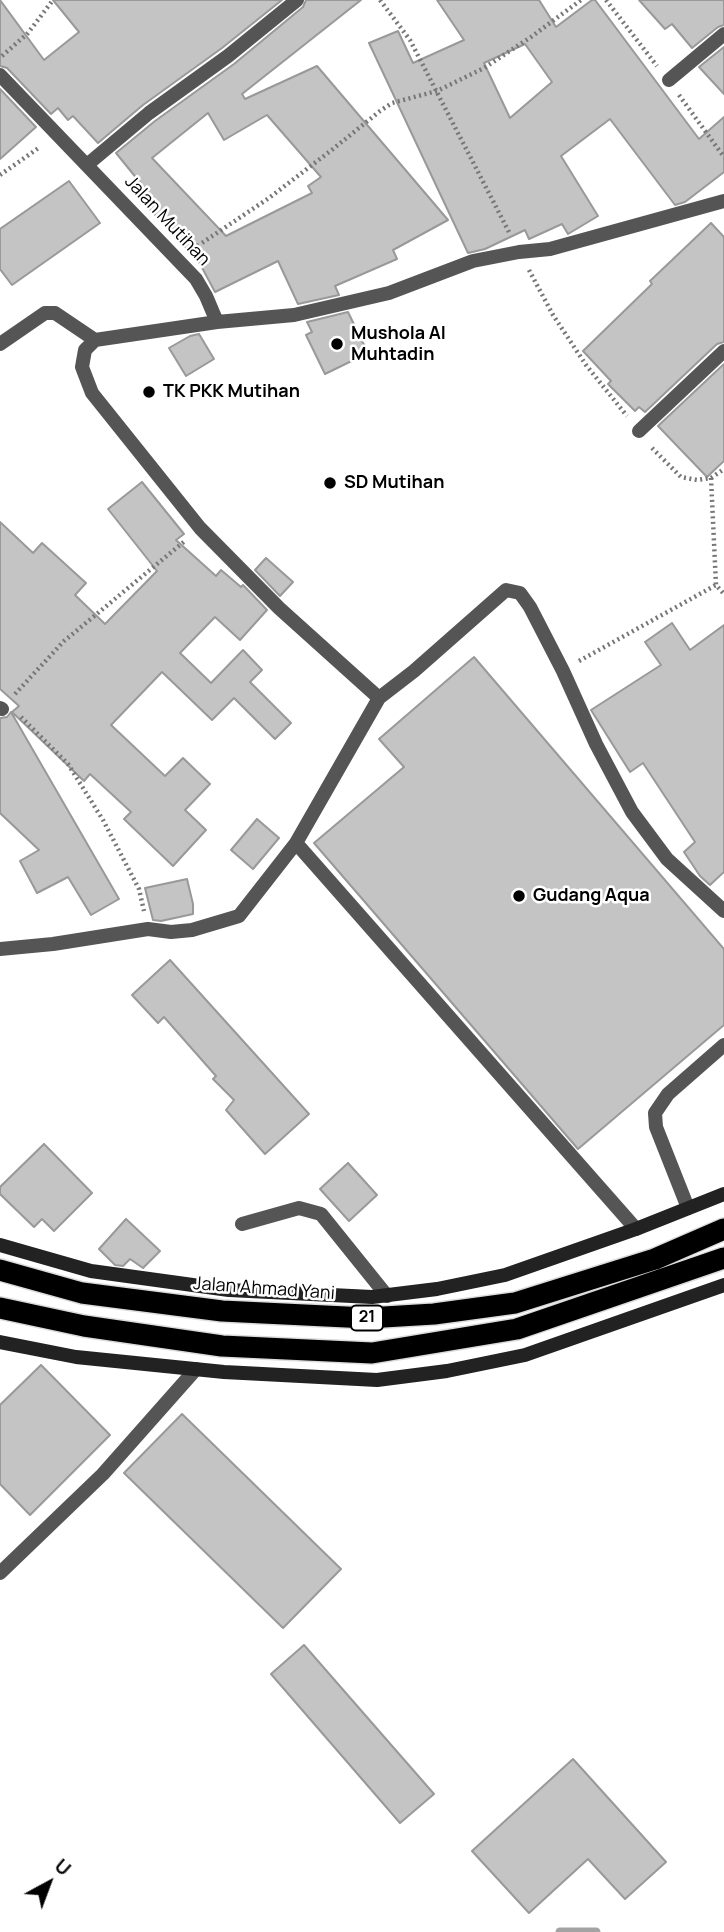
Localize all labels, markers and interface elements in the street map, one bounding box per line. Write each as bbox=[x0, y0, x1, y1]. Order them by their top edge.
street label: Jalan Mutihan bbox=[120, 171, 214, 271]
place label: Mushola Al Muhtadin bbox=[351, 323, 446, 366]
marker: Mushola Al Muhtadin bbox=[329, 336, 345, 352]
place label: TK PKK Mutihan bbox=[163, 381, 300, 403]
marker: TK PKK Mutihan bbox=[141, 384, 157, 400]
place label: SD Mutihan bbox=[344, 472, 444, 494]
marker: SD Mutihan bbox=[322, 475, 338, 491]
place label: Gudang Aqua bbox=[533, 885, 650, 907]
marker: Gudang Aqua bbox=[511, 888, 527, 904]
street label: Jalan Ahmad Yani bbox=[192, 1273, 336, 1305]
road number: 21 bbox=[351, 1306, 383, 1330]
north arrow bbox=[14, 1848, 84, 1918]
text: U bbox=[49, 1853, 76, 1881]

